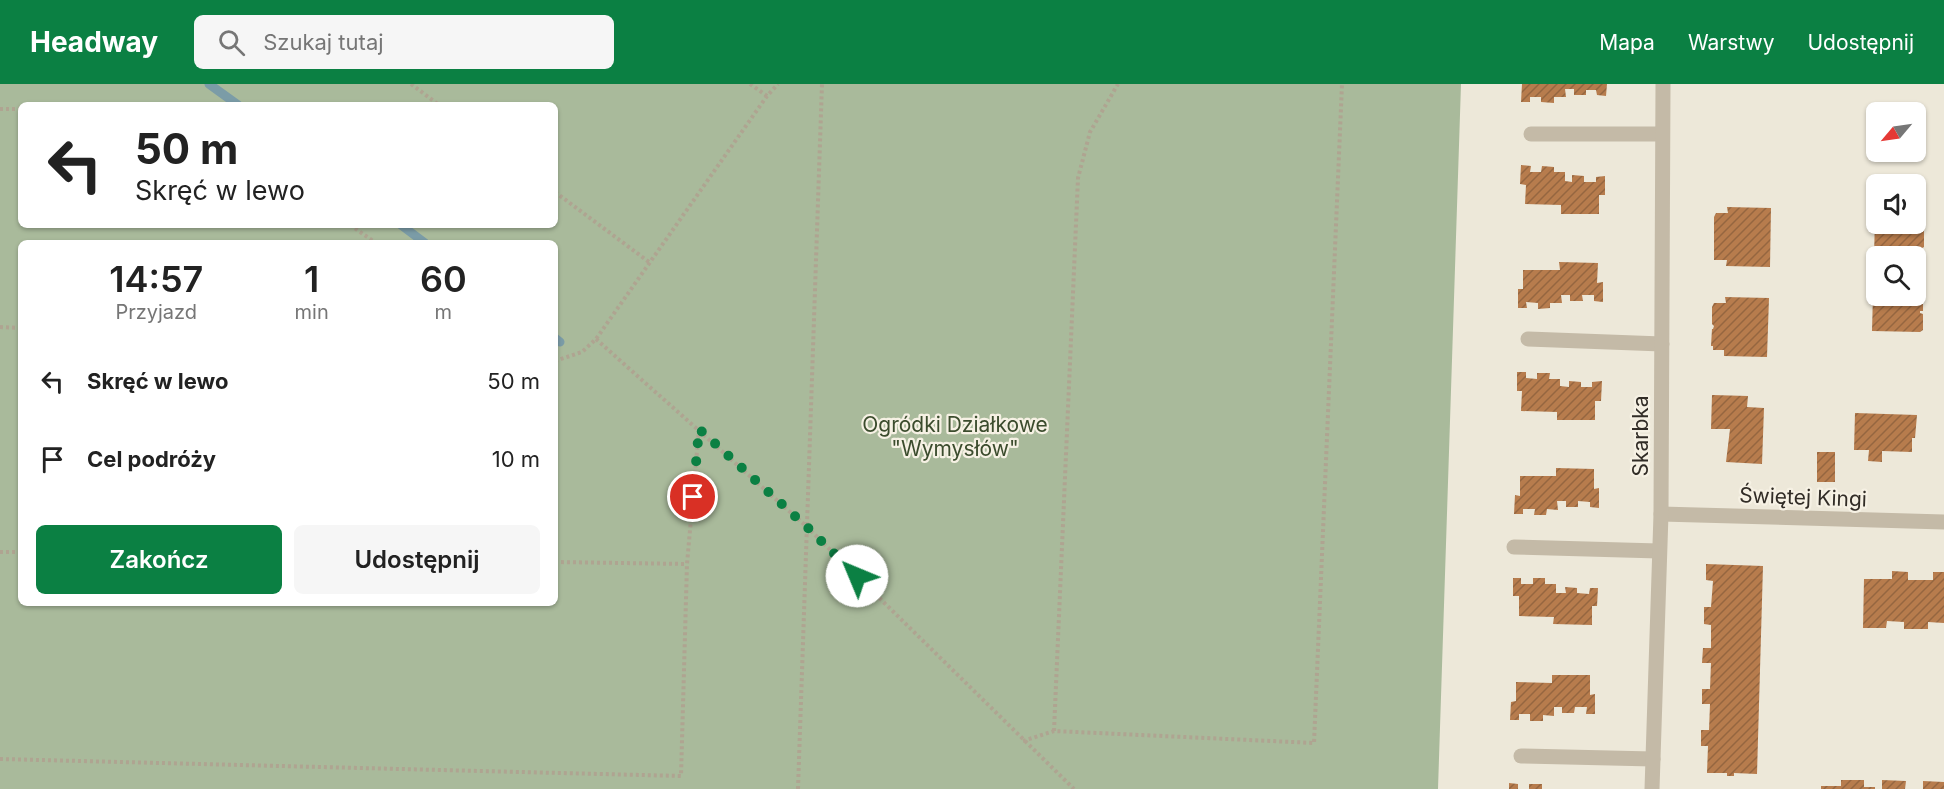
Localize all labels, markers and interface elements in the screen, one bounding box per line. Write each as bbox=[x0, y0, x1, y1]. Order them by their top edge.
search box bbox=[194, 15, 614, 69]
text: Headway bbox=[30, 25, 158, 59]
icon: search bbox=[215, 26, 248, 59]
text: Szukaj tutaj bbox=[263, 29, 384, 55]
text: Mapa bbox=[1599, 30, 1655, 55]
text: Warstwy bbox=[1688, 30, 1774, 55]
text: Udostępnij bbox=[1807, 30, 1914, 55]
north arrow bbox=[1866, 102, 1926, 162]
map controls bbox=[1866, 102, 1926, 306]
text: 50 m bbox=[135, 123, 238, 174]
icon: left bbox=[36, 126, 114, 204]
text: Skręć w lewo bbox=[135, 174, 305, 207]
button: sound bbox=[1866, 174, 1926, 234]
button: search bbox=[1866, 246, 1926, 306]
text: 14:57 bbox=[109, 257, 203, 301]
text: 1 bbox=[304, 257, 319, 301]
text: 60 bbox=[420, 257, 467, 301]
text: Przyjazd bbox=[115, 300, 197, 324]
text: min bbox=[295, 300, 329, 324]
text: m bbox=[435, 300, 452, 324]
icon: left bbox=[36, 365, 69, 398]
text: Skręć w lewo bbox=[87, 368, 228, 394]
text: 50 m bbox=[487, 368, 540, 394]
street label: Skarbka bbox=[1628, 395, 1653, 477]
park label: Ogródki Działkowe "Wymysłów" bbox=[862, 412, 1048, 461]
icon: arrive bbox=[36, 443, 69, 476]
text: Cel podróży bbox=[87, 446, 216, 472]
text: 10 m bbox=[492, 446, 540, 472]
pin bbox=[667, 471, 718, 522]
icon: arrive bbox=[676, 480, 709, 513]
street label: Świętej Kingi bbox=[1739, 481, 1867, 512]
button: Zakończ bbox=[36, 525, 282, 594]
button: Udostępnij bbox=[294, 525, 540, 594]
position arrow bbox=[825, 544, 889, 608]

